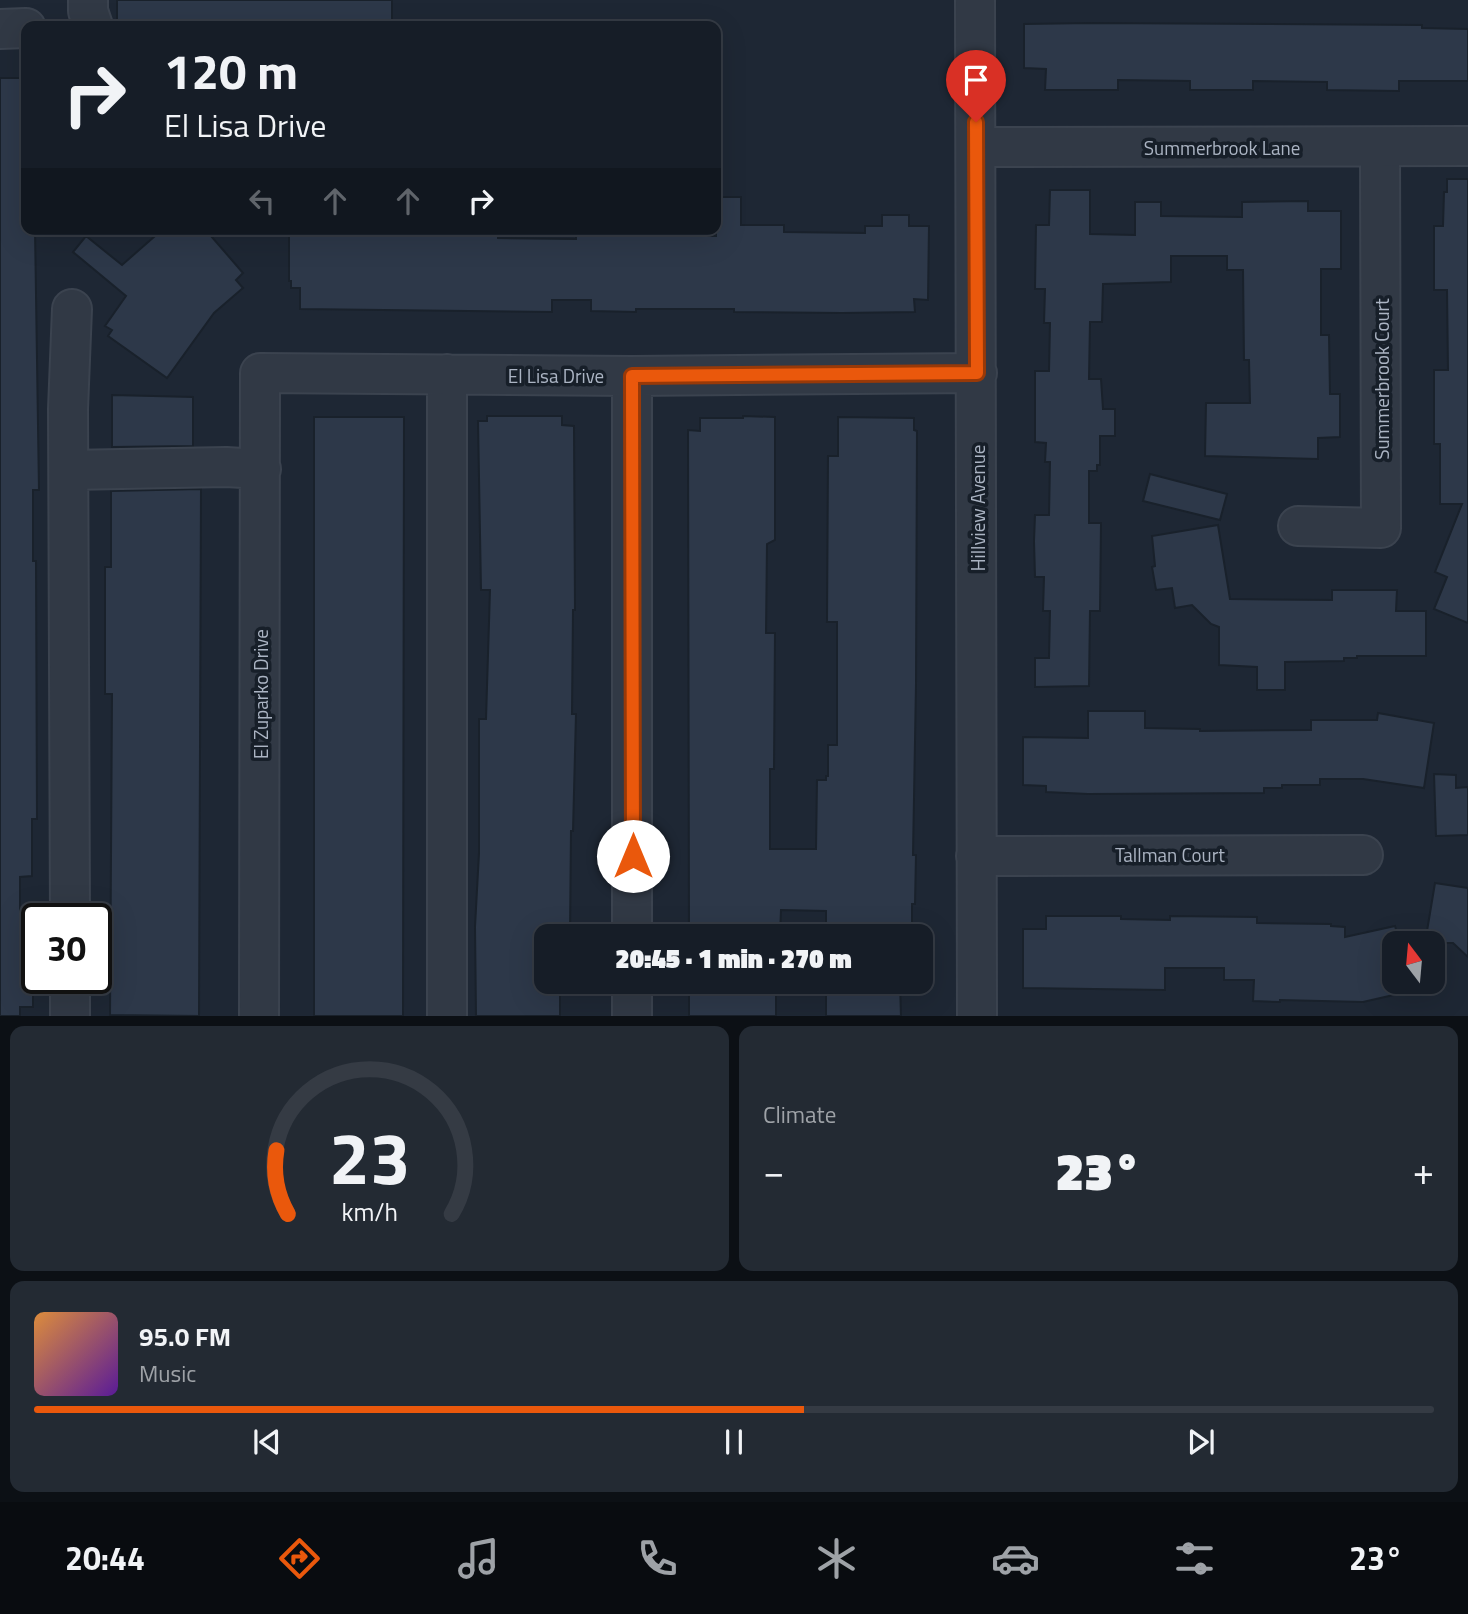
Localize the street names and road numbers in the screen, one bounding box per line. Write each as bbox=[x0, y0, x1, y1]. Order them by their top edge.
street label: Summerbrook Lane bbox=[1144, 133, 1300, 162]
street label: Summerbrook Court bbox=[1367, 298, 1396, 460]
street label: El Lisa Drive bbox=[508, 361, 604, 390]
street label: Hillview Avenue bbox=[963, 445, 992, 571]
street label: El Zuparko Drive bbox=[246, 629, 275, 759]
street label: Tallman Court bbox=[1115, 840, 1225, 869]

